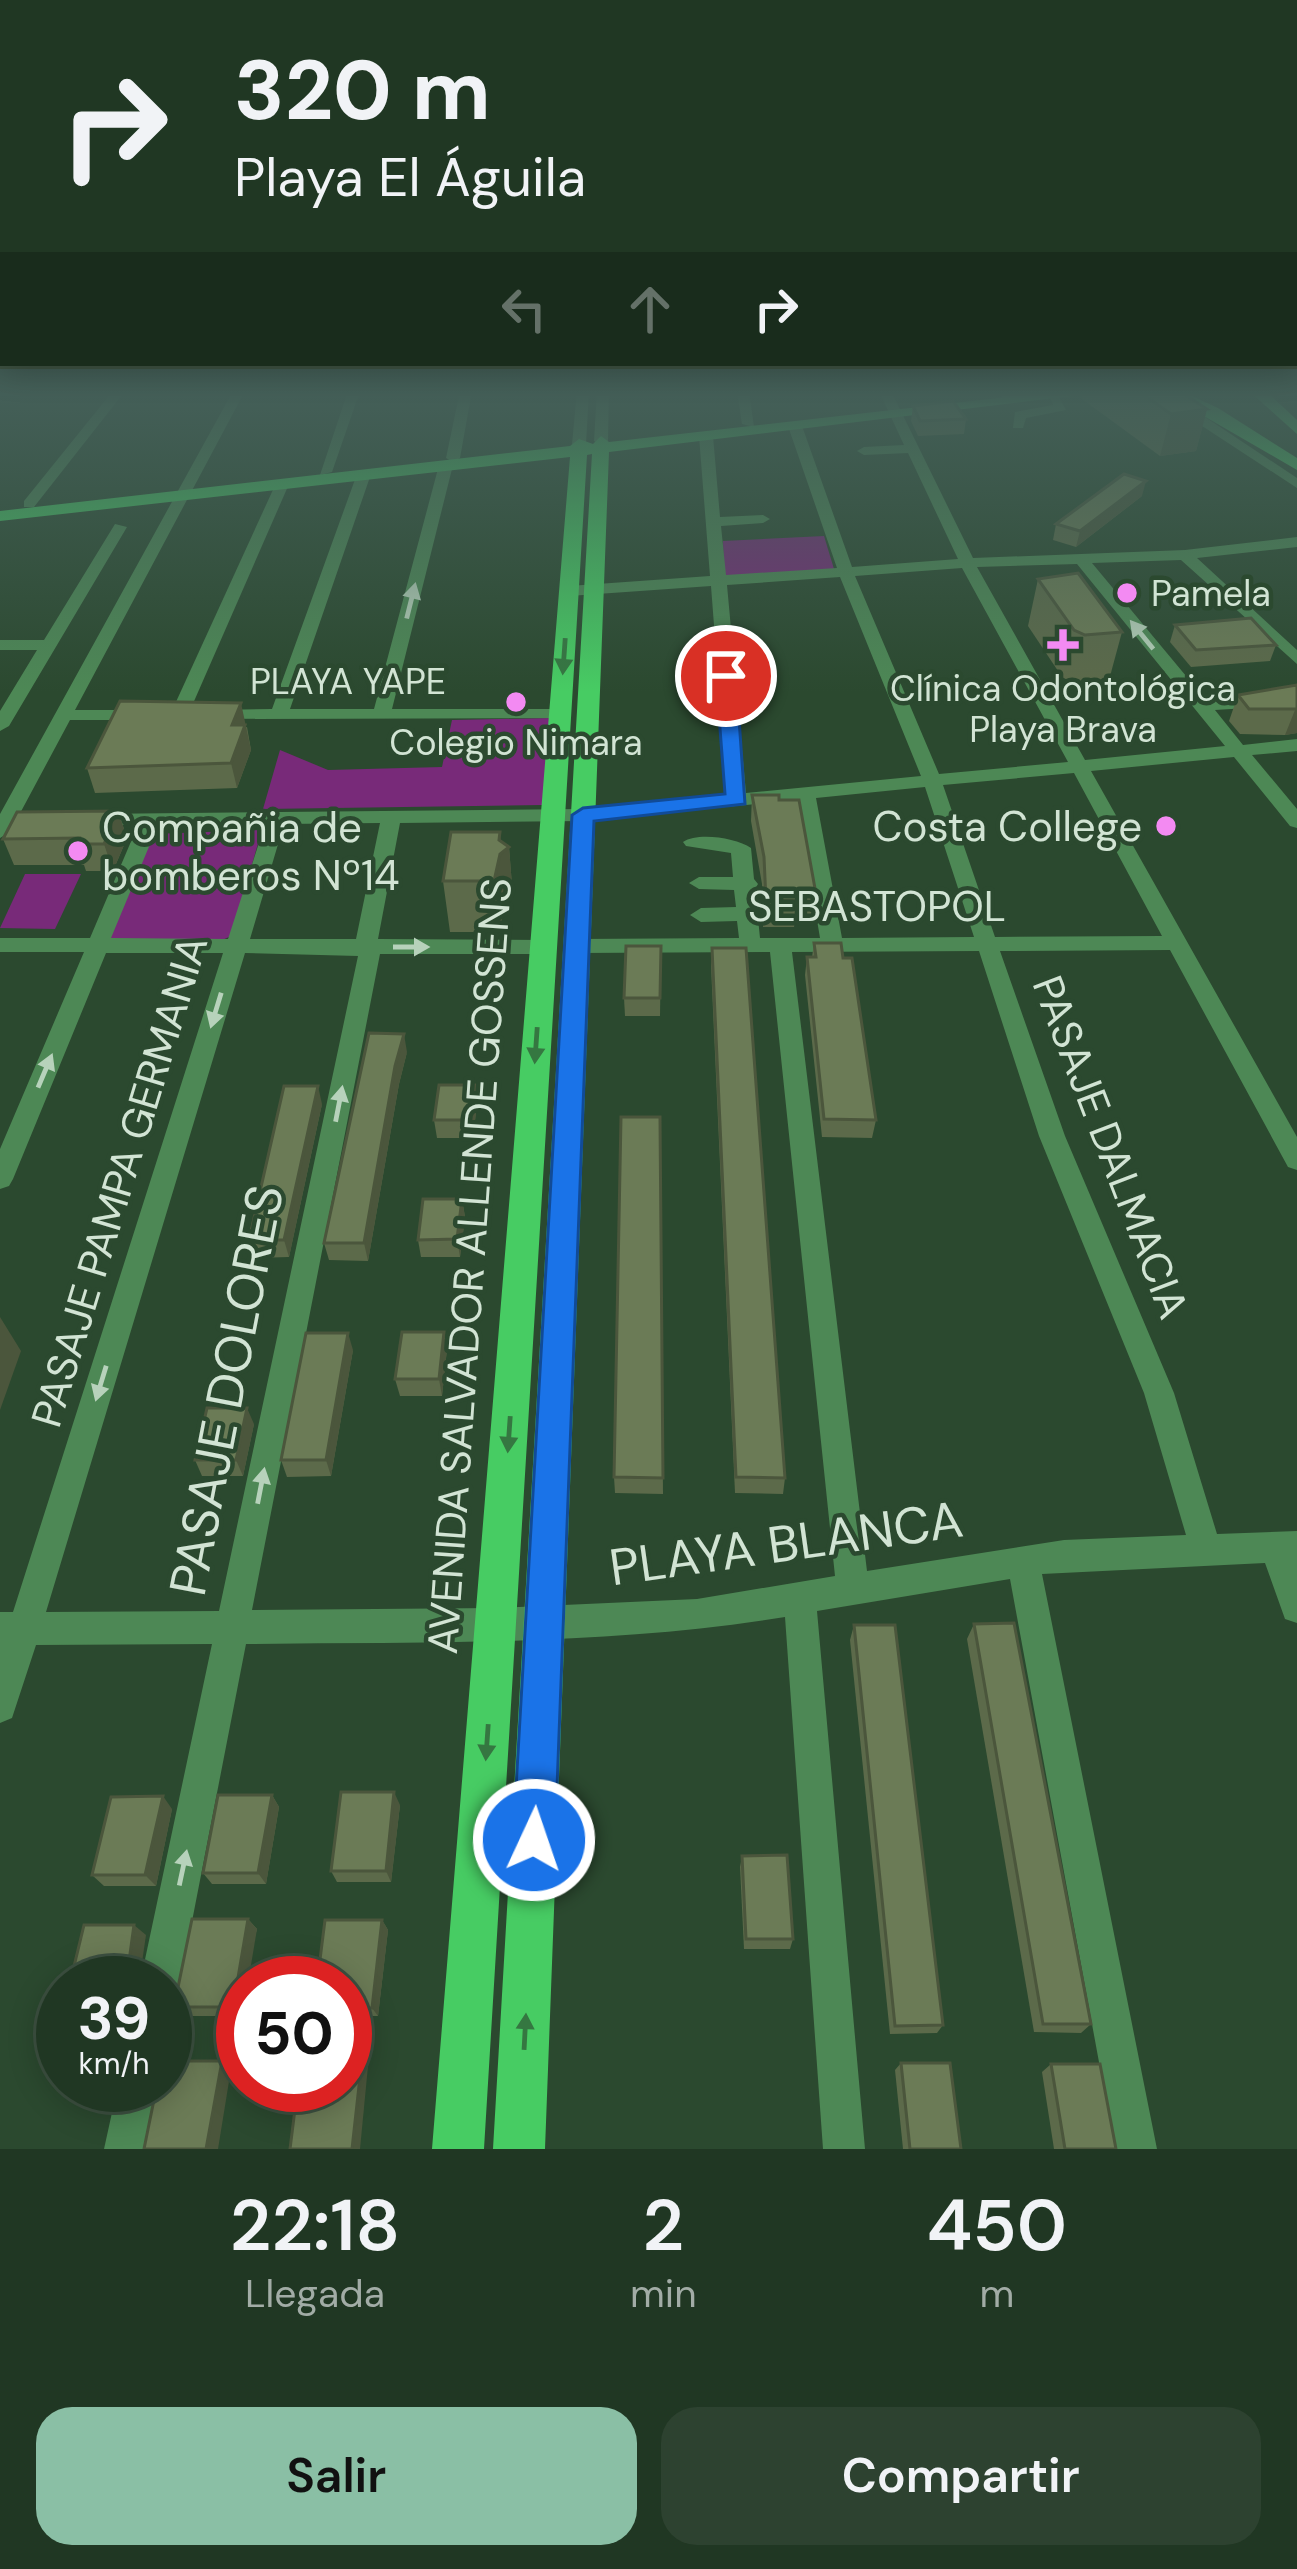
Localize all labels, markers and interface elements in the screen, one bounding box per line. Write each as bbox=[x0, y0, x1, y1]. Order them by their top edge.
text: 320 m bbox=[234, 36, 491, 145]
icon: right bbox=[36, 48, 192, 204]
text: Playa El Águila bbox=[234, 142, 586, 213]
icon: left bbox=[491, 276, 557, 342]
icon: ahead bbox=[617, 276, 683, 342]
icon: right bbox=[743, 276, 809, 342]
place label: Pamela bbox=[1151, 570, 1271, 617]
marker: Pamela bbox=[1114, 580, 1140, 606]
one-way arrow bbox=[402, 582, 421, 619]
one-way arrow bbox=[1130, 619, 1155, 650]
pin bbox=[675, 625, 777, 727]
marker: Clínica Odontológica Playa Brava bbox=[1047, 629, 1079, 661]
one-way arrow bbox=[554, 638, 573, 675]
icon: arrive bbox=[693, 643, 759, 709]
street label: PLAYA YAPE bbox=[250, 658, 446, 705]
place label: Clínica Odontológica Playa Brava bbox=[890, 665, 1236, 753]
marker: Colegio Nimara bbox=[503, 689, 529, 715]
place label: Colegio Nimara bbox=[389, 719, 643, 766]
place label: Costa College bbox=[872, 799, 1142, 854]
place label: Compañia de bomberos Nº14 bbox=[102, 800, 400, 903]
marker: Costa College bbox=[1153, 813, 1179, 839]
marker: Compañia de bomberos Nº14 bbox=[65, 838, 91, 864]
street label: AVENIDA SALVADOR ALLENDE GOSSENS bbox=[415, 876, 524, 1656]
street label: SEBASTOPOL bbox=[748, 879, 1006, 934]
street label: PASAJE PAMPA GERMANIA bbox=[19, 929, 220, 1433]
one-way arrow bbox=[393, 937, 431, 956]
street label: PASAJE DALMACIA bbox=[1020, 968, 1201, 1326]
one-way arrow bbox=[206, 993, 225, 1029]
one-way arrow bbox=[527, 1027, 546, 1064]
one-way arrow bbox=[36, 1052, 55, 1088]
one-way arrow bbox=[330, 1085, 349, 1123]
street label: PASAJE DOLORES bbox=[154, 1179, 299, 1601]
one-way arrow bbox=[90, 1365, 109, 1402]
one-way arrow bbox=[499, 1416, 518, 1453]
one-way arrow bbox=[253, 1467, 272, 1505]
street label: PLAYA BLANCA bbox=[605, 1486, 967, 1601]
one-way arrow bbox=[477, 1724, 496, 1761]
position arrow bbox=[471, 1777, 597, 1903]
one-way arrow bbox=[174, 1849, 193, 1887]
speed limit sign: 50 bbox=[216, 1956, 372, 2112]
text: 39 bbox=[78, 1979, 150, 2058]
one-way arrow bbox=[516, 2012, 535, 2050]
text: km/h bbox=[79, 2044, 149, 2083]
text: 22:18 bbox=[230, 2179, 400, 2272]
text: 2 bbox=[643, 2179, 684, 2272]
text: 450 bbox=[926, 2179, 1067, 2272]
text: Llegada bbox=[245, 2268, 385, 2319]
text: min bbox=[630, 2268, 697, 2319]
text: m bbox=[979, 2268, 1014, 2319]
button: Salir bbox=[36, 2407, 637, 2545]
button: Compartir bbox=[661, 2407, 1261, 2545]

